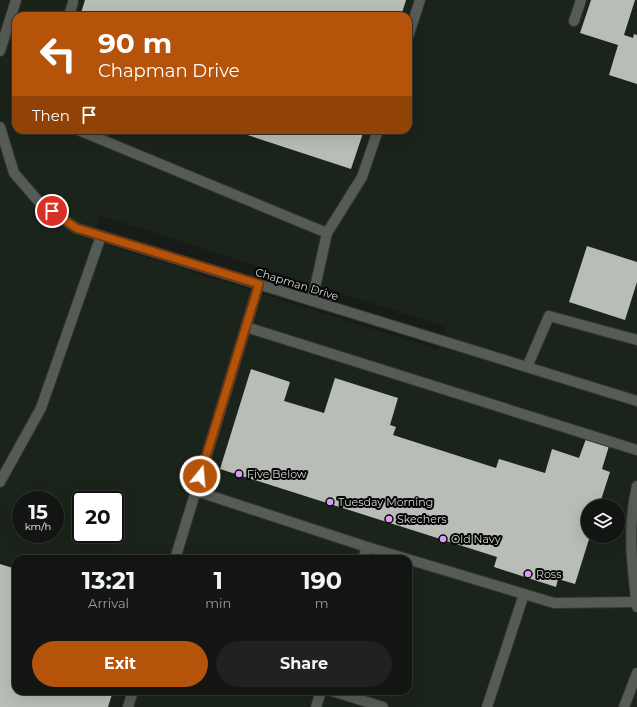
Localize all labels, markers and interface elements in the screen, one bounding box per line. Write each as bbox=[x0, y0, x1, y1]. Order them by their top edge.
text: 90 m bbox=[98, 26, 172, 60]
icon: left bbox=[32, 28, 84, 80]
text: Chapman Drive bbox=[98, 60, 240, 82]
icon: arrive bbox=[78, 104, 100, 126]
text: Then bbox=[32, 106, 70, 125]
pin bbox=[35, 194, 69, 228]
icon: arrive bbox=[41, 200, 63, 222]
street label: Chapman Drive bbox=[254, 265, 341, 303]
position arrow bbox=[179, 455, 221, 497]
place label: Five Below bbox=[247, 467, 307, 481]
marker: Five Below bbox=[234, 469, 244, 479]
speed limit sign: 20 bbox=[72, 491, 124, 543]
place label: Tuesday Morning bbox=[338, 495, 433, 509]
marker: Tuesday Morning bbox=[325, 497, 335, 507]
map controls bbox=[581, 499, 625, 543]
button: layers bbox=[581, 499, 625, 543]
text: 15 bbox=[28, 500, 48, 524]
place label: Skechers bbox=[397, 512, 447, 526]
marker: Skechers bbox=[384, 514, 394, 524]
text: km/h bbox=[25, 520, 51, 533]
place label: Old Navy bbox=[451, 532, 501, 546]
marker: Old Navy bbox=[438, 534, 448, 544]
text: 13:21 bbox=[82, 566, 135, 595]
text: 1 bbox=[214, 566, 223, 595]
text: 190 bbox=[301, 566, 342, 595]
place label: Ross bbox=[536, 567, 562, 581]
marker: Ross bbox=[523, 569, 533, 579]
text: Arrival bbox=[88, 595, 129, 611]
text: min bbox=[205, 595, 231, 611]
text: m bbox=[315, 595, 329, 611]
button: Exit bbox=[32, 641, 208, 687]
button: Share bbox=[216, 641, 392, 687]

